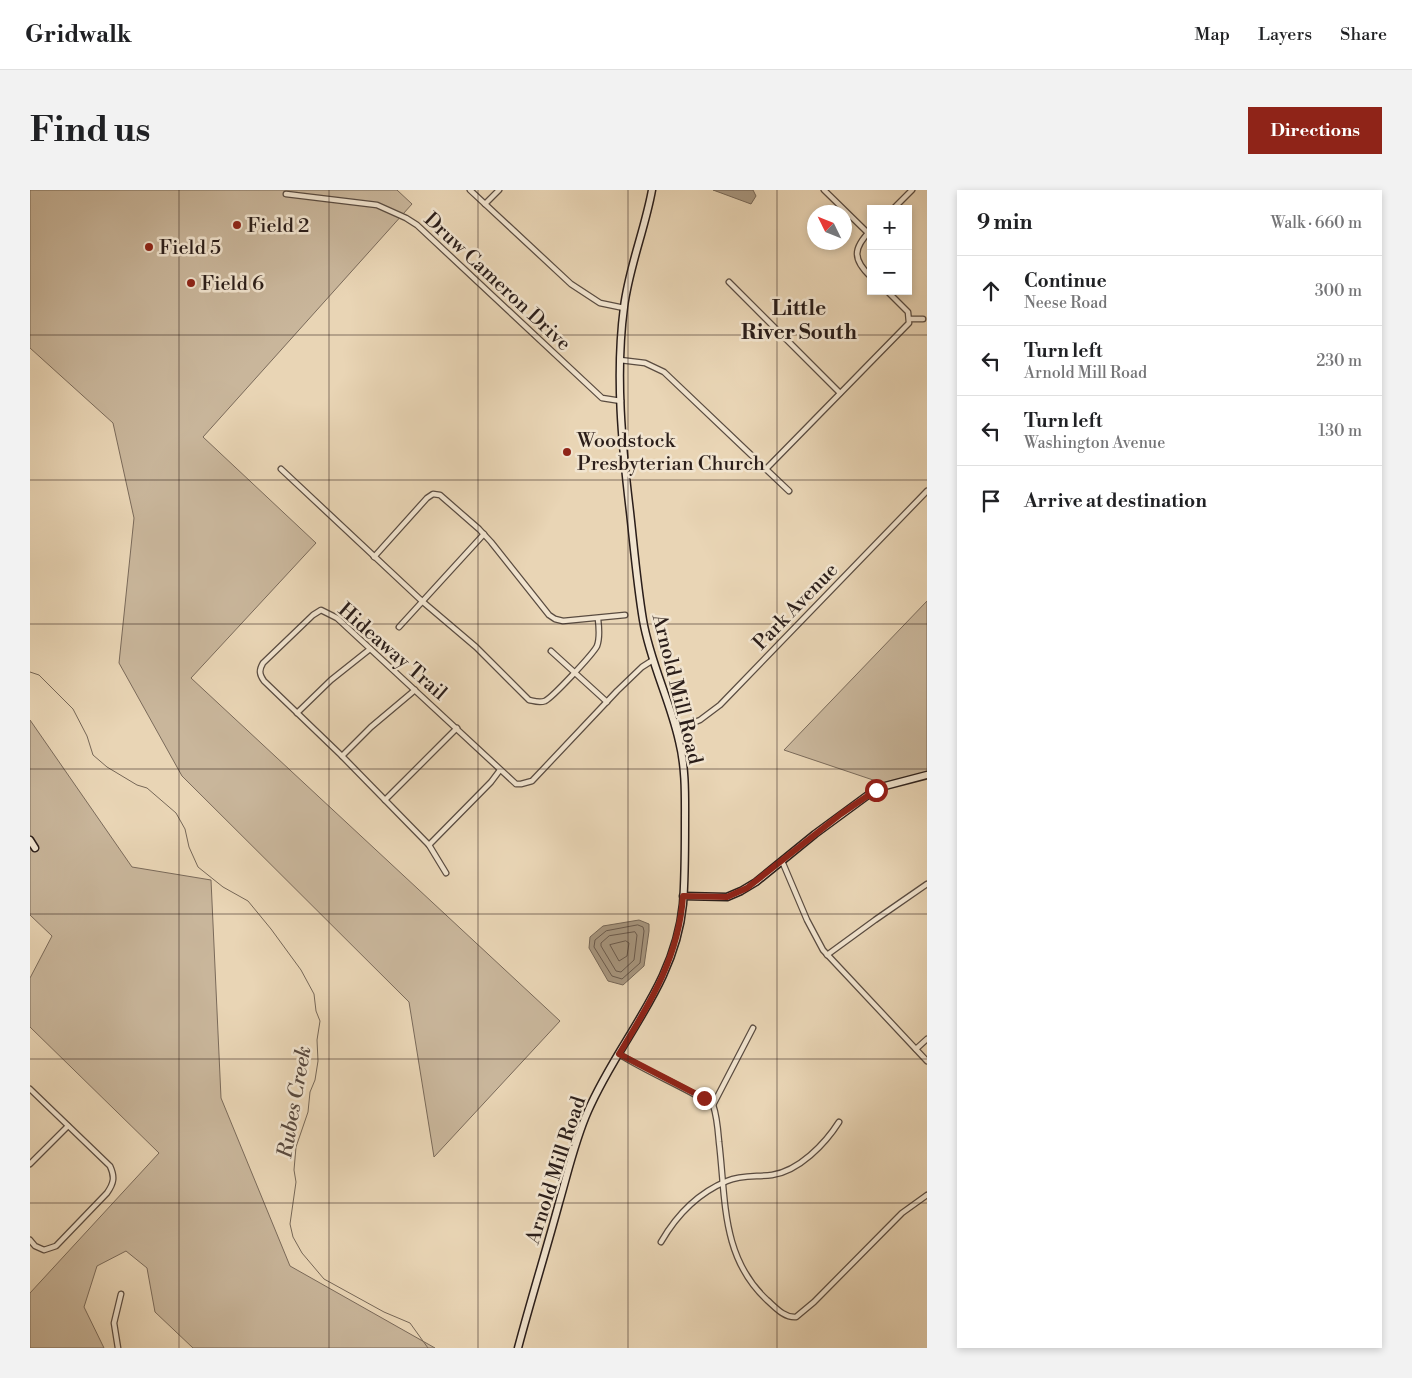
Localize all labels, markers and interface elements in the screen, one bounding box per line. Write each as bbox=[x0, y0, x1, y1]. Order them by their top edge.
text: Gridwalk bbox=[25, 20, 132, 50]
text: Map bbox=[1195, 23, 1230, 46]
text: Layers bbox=[1258, 23, 1312, 46]
text: Share bbox=[1340, 23, 1387, 46]
button: Directions bbox=[1248, 107, 1382, 154]
text: Find us bbox=[30, 109, 150, 152]
north arrow bbox=[807, 205, 852, 250]
map controls bbox=[867, 205, 912, 295]
button: + bbox=[867, 205, 912, 250]
street label: Druw Cameron Drive bbox=[418, 207, 576, 357]
text: 9 min bbox=[977, 210, 1032, 236]
text: Walk · 660 m bbox=[1271, 213, 1362, 233]
place label: Field 2 bbox=[247, 214, 309, 239]
marker: Field 2 bbox=[231, 219, 243, 231]
place label: Field 5 bbox=[159, 236, 221, 261]
marker: Field 5 bbox=[143, 241, 155, 253]
button: − bbox=[867, 250, 912, 295]
text: Continue bbox=[1024, 269, 1107, 293]
place label: Field 6 bbox=[201, 272, 264, 297]
marker: Field 6 bbox=[185, 277, 197, 289]
icon: ahead bbox=[977, 277, 1005, 305]
text: 300 m bbox=[1315, 281, 1362, 301]
text: Neese Road bbox=[1024, 293, 1107, 313]
district label: Little River South bbox=[741, 296, 857, 346]
text: Turn left bbox=[1024, 339, 1103, 363]
icon: left bbox=[977, 347, 1005, 375]
text: 230 m bbox=[1316, 351, 1362, 371]
text: Arnold Mill Road bbox=[1024, 363, 1147, 383]
text: Turn left bbox=[1024, 409, 1103, 433]
icon: left bbox=[977, 417, 1005, 445]
text: 130 m bbox=[1318, 421, 1362, 441]
place label: Woodstock Presbyterian Church bbox=[576, 429, 765, 477]
text: Washington Avenue bbox=[1024, 433, 1165, 453]
marker: Woodstock Presbyterian Church bbox=[561, 446, 573, 458]
icon: arrive bbox=[977, 487, 1005, 515]
text: Arrive at destination bbox=[1024, 489, 1207, 513]
street label: Park Avenue bbox=[748, 558, 844, 656]
street label: Hideaway Trail bbox=[332, 598, 452, 706]
street label: Arnold Mill Road bbox=[646, 611, 707, 768]
route start bbox=[865, 779, 888, 802]
water label: Rubes Creek bbox=[272, 1044, 318, 1161]
route end bbox=[693, 1087, 716, 1110]
street label: Arnold Mill Road bbox=[520, 1093, 592, 1248]

